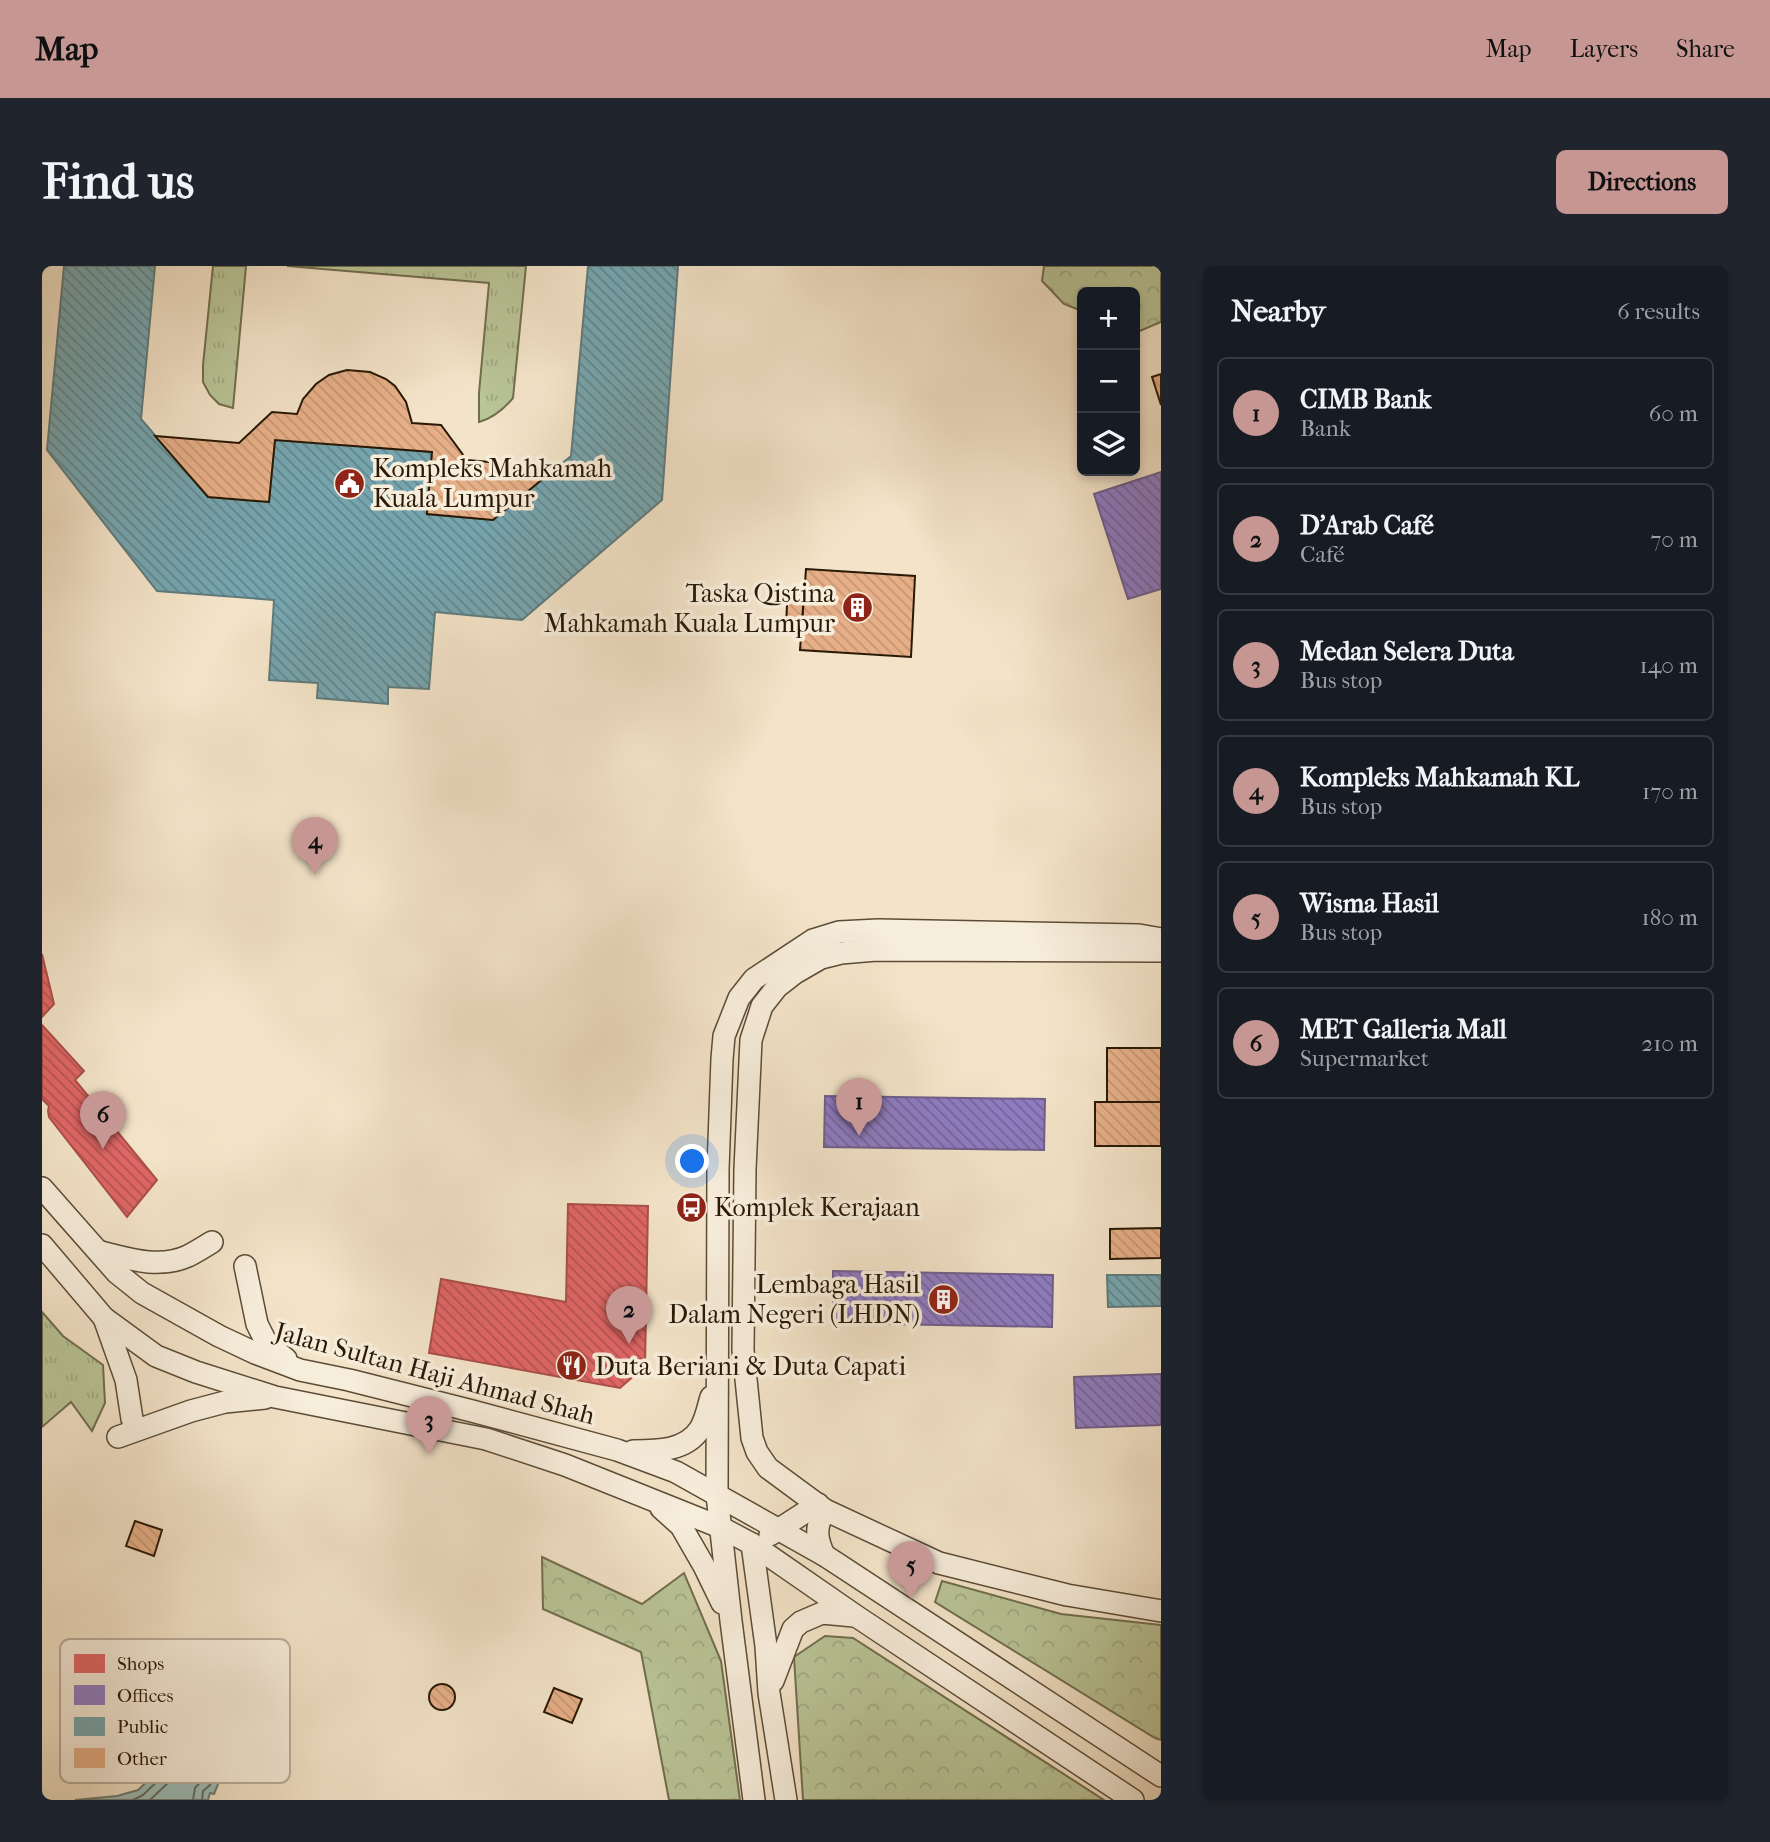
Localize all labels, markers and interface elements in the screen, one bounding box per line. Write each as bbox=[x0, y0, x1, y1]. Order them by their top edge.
text: Map bbox=[35, 30, 98, 69]
text: Map bbox=[1486, 35, 1532, 63]
text: Layers bbox=[1570, 35, 1638, 63]
text: Share bbox=[1676, 35, 1735, 63]
button: Directions bbox=[1556, 150, 1728, 214]
text: Find us bbox=[42, 153, 194, 211]
map controls bbox=[1077, 287, 1140, 476]
button: + bbox=[1077, 287, 1140, 350]
text: Nearby bbox=[1231, 294, 1326, 329]
text: 6 results bbox=[1617, 298, 1700, 325]
button: − bbox=[1077, 350, 1140, 413]
text: CIMB Bank bbox=[1300, 384, 1431, 415]
text: 1 bbox=[1252, 400, 1260, 427]
text: 60 m bbox=[1649, 400, 1698, 427]
button: layers bbox=[1077, 413, 1140, 476]
text: Bank bbox=[1300, 415, 1351, 442]
place label: Kompleks Mahkamah Kuala Lumpur bbox=[373, 453, 613, 514]
public building icon: Kompleks Mahkamah Kuala Lumpur bbox=[333, 466, 367, 500]
text: D'Arab Café bbox=[1300, 510, 1434, 541]
text: 2 bbox=[1250, 526, 1262, 553]
text: 70 m bbox=[1650, 526, 1698, 553]
text: Café bbox=[1300, 541, 1345, 568]
place label: Taska Qistina Mahkamah Kuala Lumpur bbox=[544, 578, 836, 639]
building icon: Taska Qistina Mahkamah Kuala Lumpur bbox=[841, 591, 875, 625]
text: Medan Selera Duta bbox=[1300, 636, 1514, 667]
text: 3 bbox=[1251, 652, 1261, 679]
text: 140 m bbox=[1639, 652, 1698, 679]
text: Bus stop bbox=[1300, 667, 1382, 694]
text: Kompleks Mahkamah KL bbox=[1300, 762, 1579, 793]
text: 4 bbox=[1249, 778, 1263, 805]
text: 170 m bbox=[1642, 778, 1698, 805]
text: Bus stop bbox=[1300, 793, 1382, 820]
pin: 4 bbox=[292, 817, 338, 875]
text: Wisma Hasil bbox=[1300, 888, 1439, 919]
text: 5 bbox=[1251, 904, 1261, 931]
text: 180 m bbox=[1641, 904, 1698, 931]
text: Bus stop bbox=[1300, 919, 1382, 946]
text: MET Galleria Mall bbox=[1300, 1014, 1507, 1045]
text: 6 bbox=[1250, 1030, 1262, 1057]
text: 210 m bbox=[1641, 1030, 1698, 1057]
text: Supermarket bbox=[1300, 1045, 1429, 1072]
pin: 1 bbox=[836, 1078, 882, 1136]
pin: 6 bbox=[80, 1091, 126, 1149]
your location bbox=[675, 1144, 709, 1178]
bus stop icon: Komplek Kerajaan bbox=[674, 1190, 708, 1224]
place label: Komplek Kerajaan bbox=[714, 1192, 920, 1223]
place label: Lembaga Hasil Dalam Negeri (LHDN) bbox=[668, 1269, 920, 1330]
building icon: Lembaga Hasil Dalam Negeri (LHDN) bbox=[926, 1282, 960, 1316]
pin: 2 bbox=[606, 1286, 652, 1344]
street label: Jalan Sultan Haji Ahmad Shah bbox=[269, 1315, 599, 1431]
restaurant icon: Duta Beriani & Duta Capati bbox=[555, 1349, 589, 1383]
place label: Duta Beriani & Duta Capati bbox=[595, 1351, 906, 1382]
pin: 3 bbox=[406, 1396, 452, 1454]
pin: 5 bbox=[888, 1541, 934, 1599]
legend bbox=[60, 1639, 290, 1783]
text: Shops bbox=[117, 1653, 164, 1675]
text: Offices bbox=[117, 1685, 173, 1707]
text: Public bbox=[117, 1716, 168, 1738]
text: Other bbox=[117, 1748, 168, 1770]

